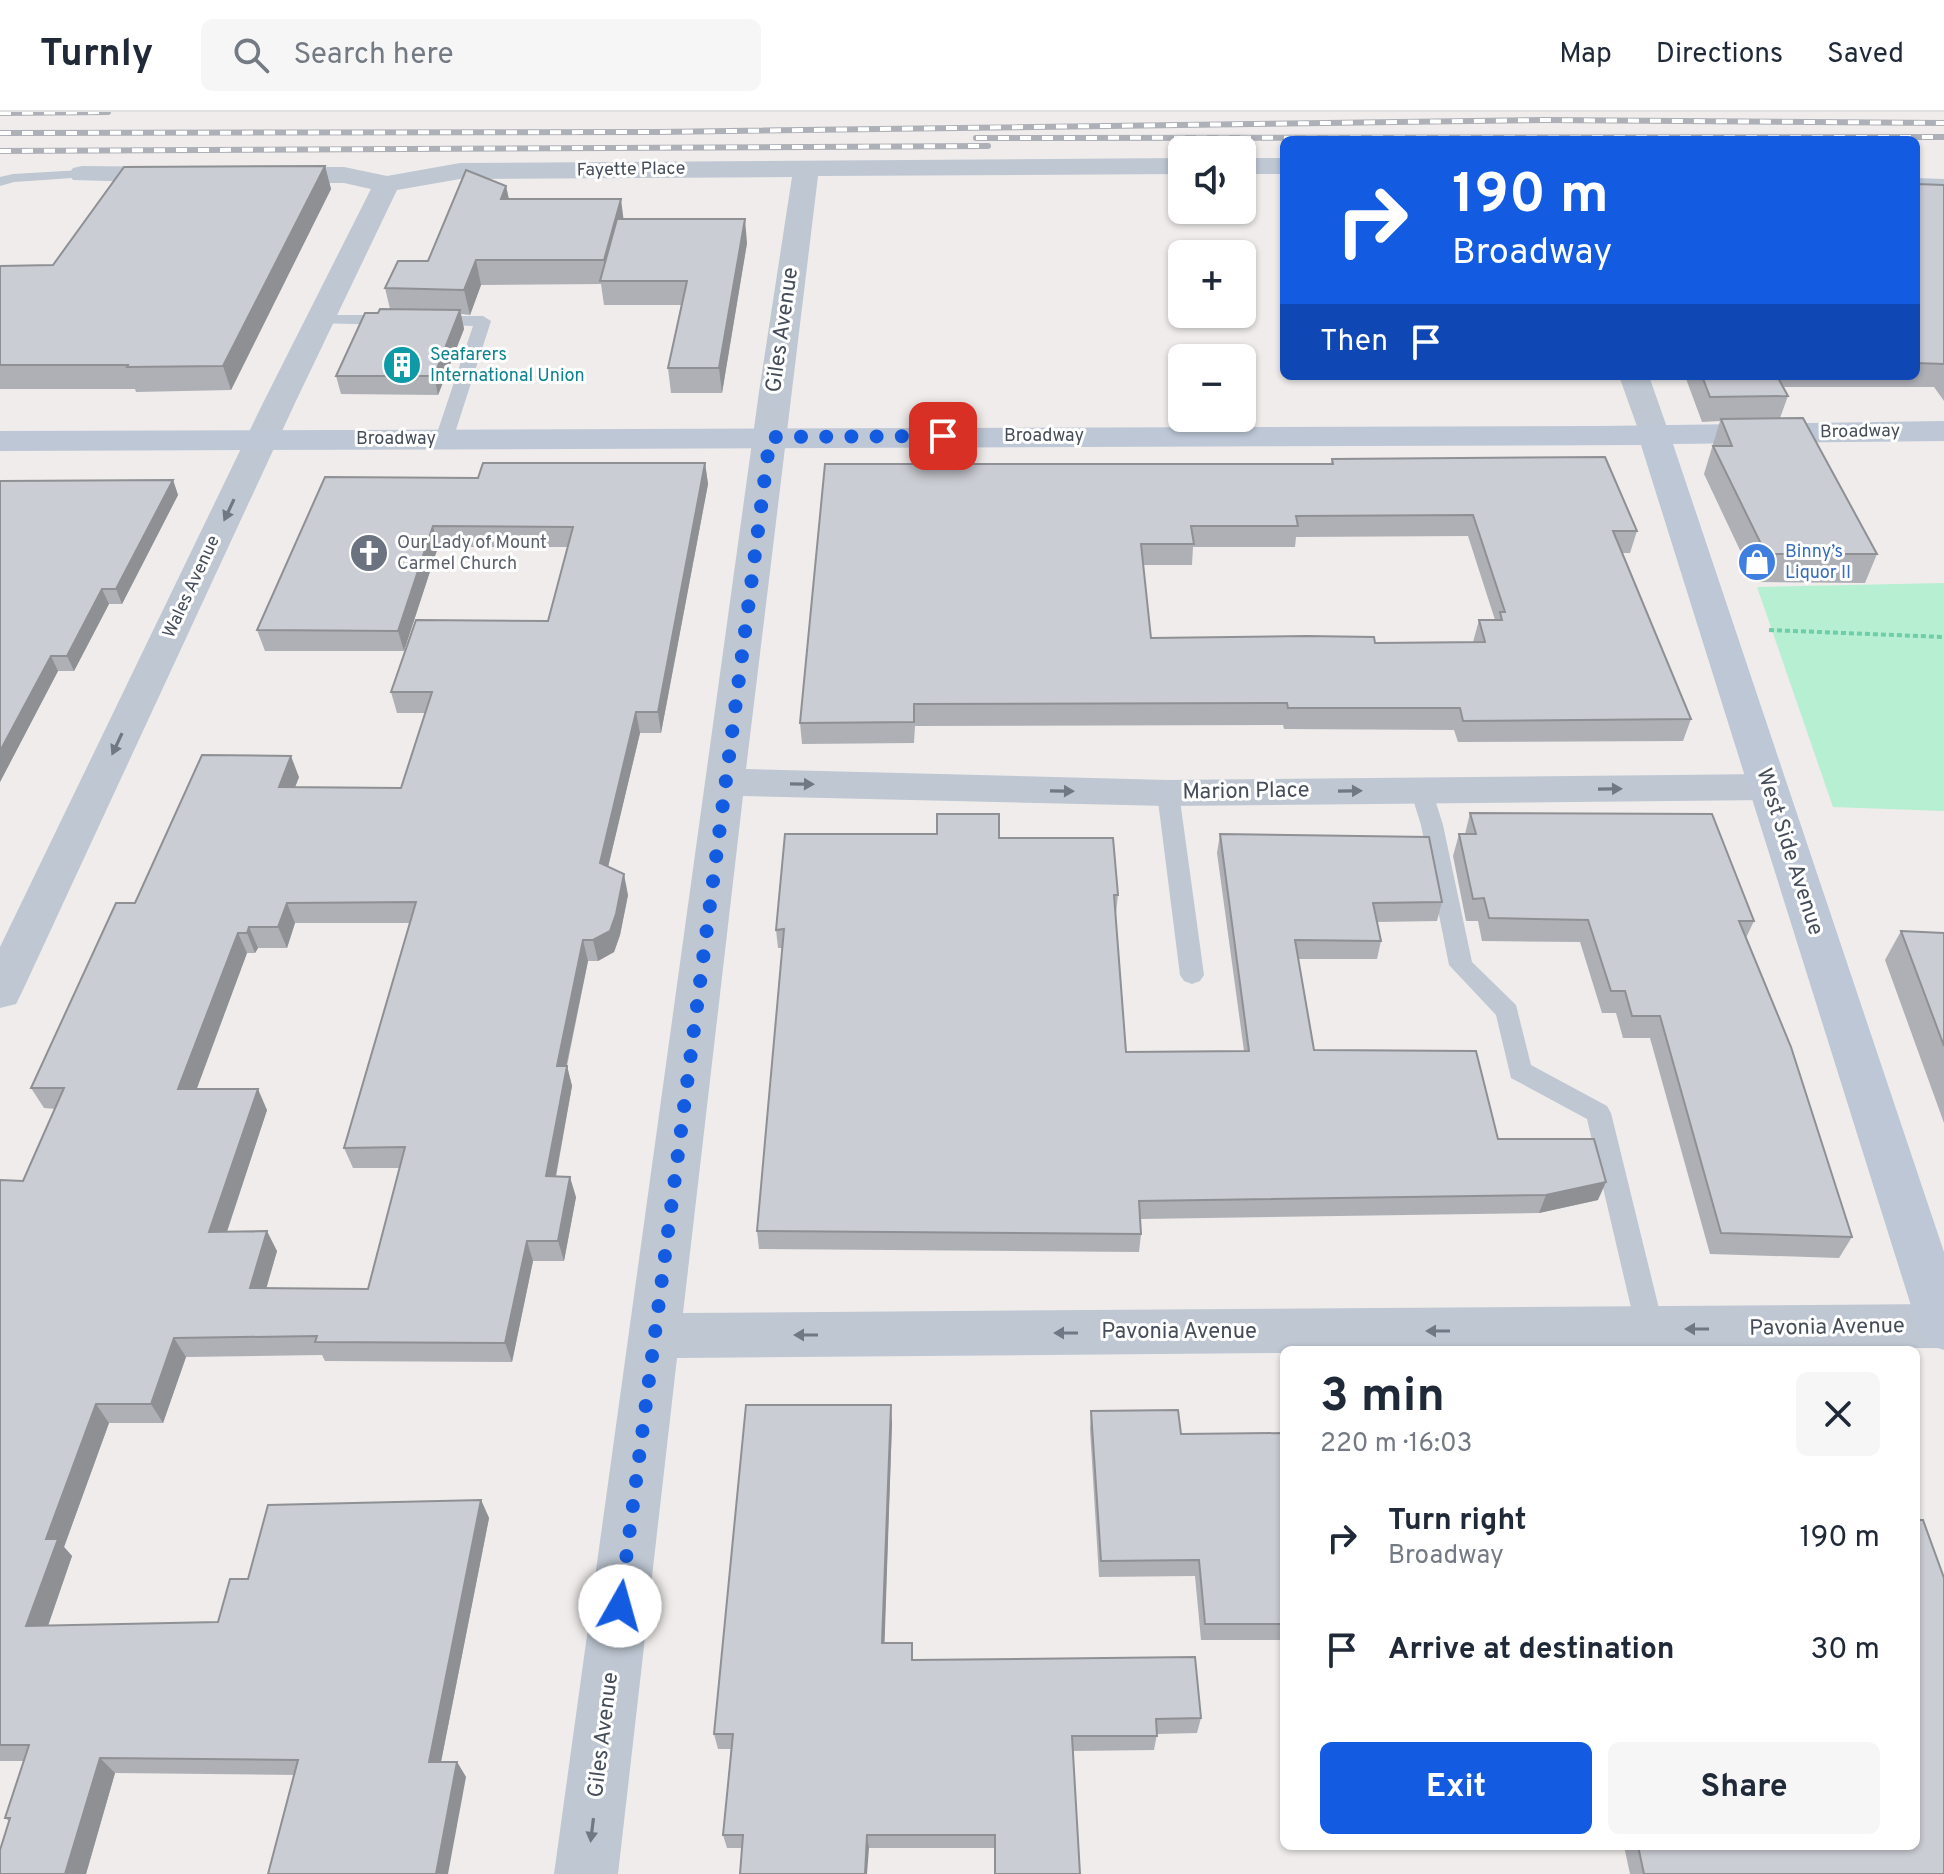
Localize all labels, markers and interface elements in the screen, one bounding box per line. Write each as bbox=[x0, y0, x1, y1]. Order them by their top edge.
search box bbox=[201, 19, 761, 91]
text: Turnly bbox=[40, 31, 153, 80]
icon: search bbox=[229, 33, 273, 77]
text: Search here bbox=[293, 37, 454, 74]
text: Map bbox=[1559, 37, 1612, 73]
text: Directions bbox=[1656, 37, 1783, 73]
text: Saved bbox=[1827, 37, 1904, 73]
map controls bbox=[1168, 136, 1256, 432]
button: sound bbox=[1168, 136, 1256, 224]
street label: Fayette Place bbox=[576, 158, 686, 182]
text: 190 m bbox=[1452, 162, 1609, 232]
icon: right bbox=[1320, 168, 1424, 272]
text: Broadway bbox=[1452, 231, 1612, 277]
button: + bbox=[1168, 240, 1256, 328]
street label: Giles Avenue bbox=[761, 266, 805, 394]
icon: arrive bbox=[1404, 320, 1448, 364]
text: Then bbox=[1320, 324, 1388, 361]
building icon: Seafarers International Union bbox=[381, 344, 423, 386]
place label: Seafarers International Union bbox=[430, 344, 585, 388]
button: − bbox=[1168, 344, 1256, 432]
pin bbox=[909, 402, 977, 470]
icon: arrive bbox=[921, 414, 965, 458]
street label: Broadway bbox=[1820, 420, 1900, 444]
street label: Broadway bbox=[1004, 425, 1084, 448]
street label: Broadway bbox=[356, 428, 436, 451]
one-way arrow bbox=[222, 498, 236, 521]
street label: Wales Avenue bbox=[158, 532, 226, 642]
church icon: Our Lady of Mount Carmel Church bbox=[348, 532, 390, 574]
place label: Our Lady of Mount Carmel Church bbox=[397, 532, 547, 576]
shop icon: Binny’s Liquor II bbox=[1736, 541, 1778, 583]
place label: Binny’s Liquor II bbox=[1785, 541, 1851, 585]
one-way arrow bbox=[110, 733, 124, 756]
street label: West Side Avenue bbox=[1749, 765, 1829, 939]
street label: Marion Place bbox=[1182, 777, 1310, 807]
one-way arrow bbox=[790, 778, 815, 791]
one-way arrow bbox=[1598, 782, 1623, 795]
one-way arrow bbox=[1050, 784, 1075, 797]
one-way arrow bbox=[1338, 785, 1363, 797]
street label: Pavonia Avenue bbox=[1749, 1313, 1905, 1343]
street label: Pavonia Avenue bbox=[1101, 1319, 1257, 1346]
one-way arrow bbox=[1684, 1323, 1710, 1335]
one-way arrow bbox=[1425, 1325, 1450, 1337]
one-way arrow bbox=[1053, 1327, 1078, 1339]
one-way arrow bbox=[793, 1329, 818, 1341]
text: 3 min bbox=[1320, 1368, 1445, 1428]
button: close bbox=[1796, 1372, 1880, 1456]
text: 220 m · 16:03 bbox=[1320, 1428, 1472, 1461]
text: Turn right bbox=[1388, 1503, 1526, 1540]
icon: right bbox=[1320, 1516, 1364, 1560]
text: 190 m bbox=[1799, 1520, 1880, 1557]
text: Broadway bbox=[1388, 1540, 1504, 1573]
position arrow bbox=[578, 1564, 662, 1648]
icon: arrive bbox=[1320, 1628, 1364, 1672]
text: Arrive at destination bbox=[1388, 1632, 1674, 1669]
text: 30 m bbox=[1811, 1632, 1880, 1669]
street label: Giles Avenue bbox=[583, 1671, 625, 1799]
button: Exit bbox=[1320, 1742, 1592, 1834]
button: Share bbox=[1608, 1742, 1880, 1834]
one-way arrow bbox=[585, 1818, 598, 1843]

